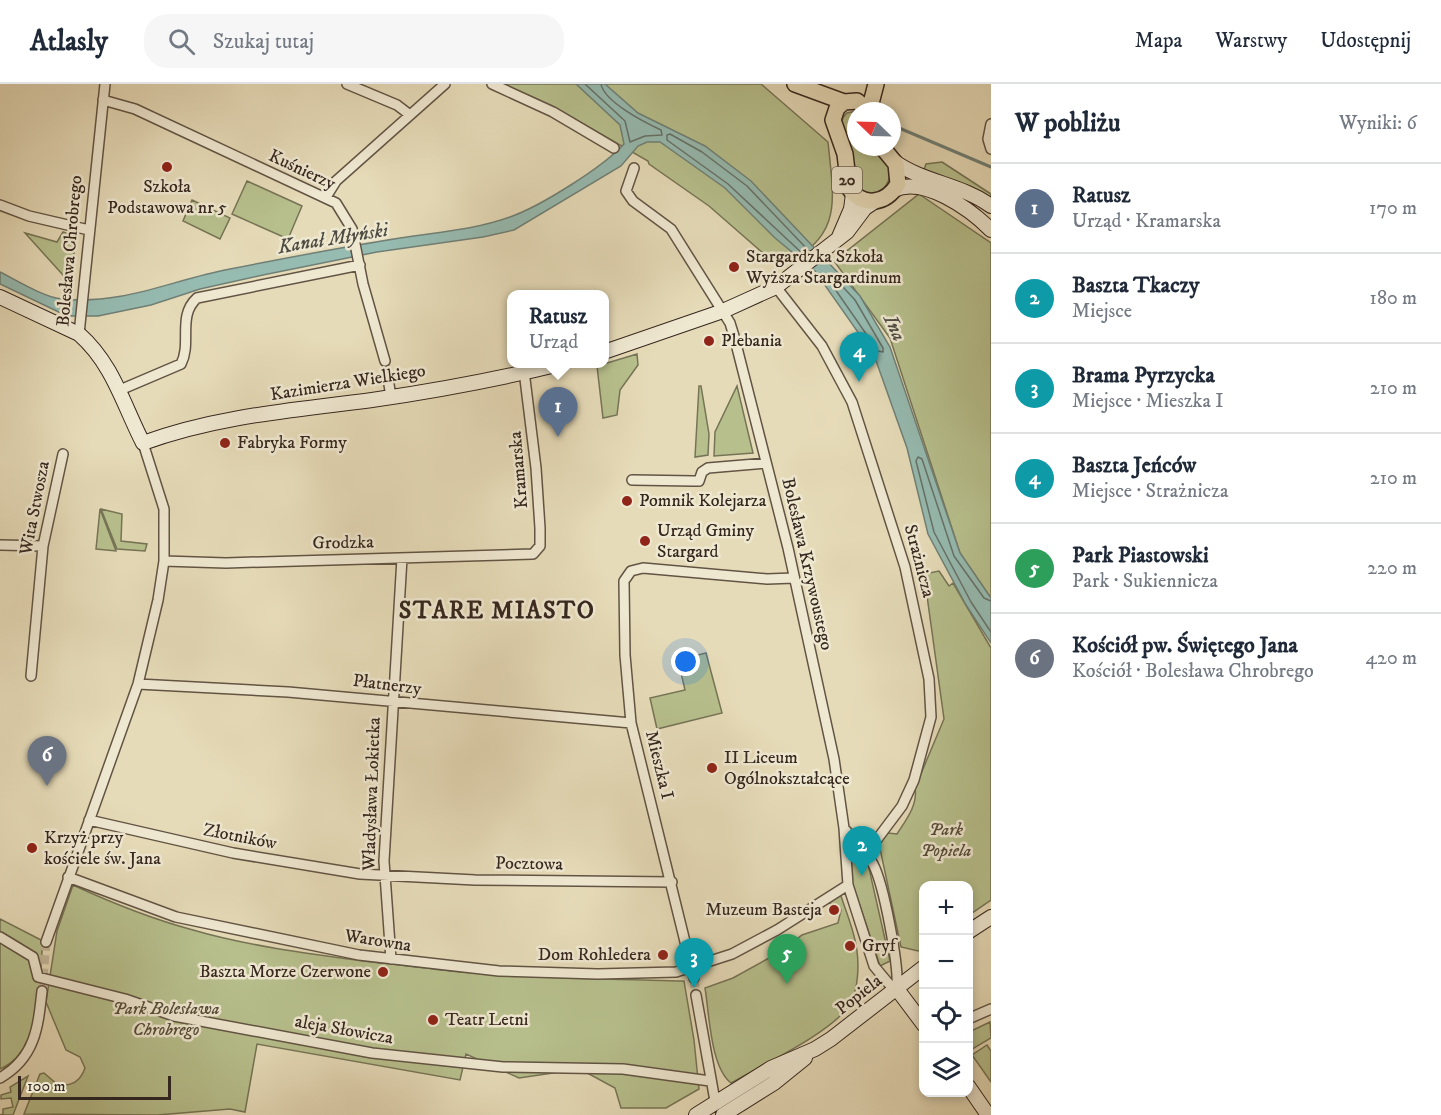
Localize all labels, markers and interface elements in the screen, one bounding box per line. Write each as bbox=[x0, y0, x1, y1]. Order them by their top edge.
search box bbox=[144, 14, 564, 68]
text: Atlasly bbox=[30, 24, 108, 59]
icon: search bbox=[165, 25, 198, 58]
text: Szukaj tutaj bbox=[213, 28, 314, 55]
text: Mapa bbox=[1135, 28, 1182, 54]
text: Warstwy bbox=[1215, 28, 1287, 54]
text: Udostępnij bbox=[1320, 28, 1411, 54]
north arrow bbox=[847, 102, 901, 156]
text: W pobliżu bbox=[1015, 107, 1120, 140]
text: Wyniki: 6 bbox=[1339, 111, 1417, 136]
street label: Kuśnierzy bbox=[265, 145, 340, 195]
marker: Szkoła Podstawowa nr 5 bbox=[160, 160, 174, 174]
road number: 20 bbox=[832, 167, 862, 193]
street label: Bolesława Chrobrego bbox=[52, 174, 88, 328]
place label: Szkoła Podstawowa nr 5 bbox=[107, 176, 227, 219]
text: Ratusz bbox=[1072, 182, 1131, 209]
text: 1 bbox=[1031, 196, 1038, 221]
text: 170 m bbox=[1369, 196, 1417, 221]
text: Urząd · Kramarska bbox=[1072, 209, 1221, 234]
water label: Kanał Młyński bbox=[275, 218, 392, 260]
place label: Stargardzka Szkoła Wyższa Stargardinum bbox=[745, 246, 902, 289]
marker: Stargardzka Szkoła Wyższa Stargardinum bbox=[727, 260, 741, 274]
text: Baszta Tkaczy bbox=[1072, 272, 1200, 299]
text: 2 bbox=[1030, 286, 1039, 311]
text: 180 m bbox=[1370, 286, 1417, 311]
popup bbox=[507, 290, 609, 368]
text: Miejsce bbox=[1072, 299, 1132, 324]
text: Ratusz bbox=[529, 303, 587, 330]
water label: Ina bbox=[876, 309, 911, 345]
text: Urząd bbox=[529, 330, 578, 355]
place label: Plebania bbox=[721, 330, 782, 352]
pin: 4 bbox=[840, 332, 878, 382]
marker: Plebania bbox=[702, 334, 716, 348]
street label: Kazimierza Wielkiego bbox=[269, 360, 427, 406]
text: Brama Pyrzycka bbox=[1072, 362, 1215, 389]
text: 3 bbox=[1031, 376, 1038, 401]
text: 210 m bbox=[1370, 376, 1417, 401]
pin: 1 bbox=[538, 388, 578, 437]
text: Miejsce · Mieszka I bbox=[1072, 389, 1224, 414]
street label: Kramarska bbox=[505, 430, 533, 510]
place label: Fabryka Formy bbox=[237, 432, 347, 454]
marker: Fabryka Formy bbox=[218, 436, 232, 450]
text: Baszta Jeńców bbox=[1072, 452, 1196, 479]
street label: Wita Stwosza bbox=[15, 459, 55, 558]
text: 4 bbox=[1029, 466, 1040, 491]
text: 210 m bbox=[1370, 466, 1417, 491]
street label: Bolesława Krzywoustego bbox=[776, 476, 838, 653]
text: Miejsce · Strażnicza bbox=[1072, 479, 1228, 504]
place label: Pomnik Kolejarza bbox=[639, 490, 767, 512]
marker: Pomnik Kolejarza bbox=[620, 494, 634, 508]
place label: Urząd Gminy Stargard bbox=[657, 520, 754, 563]
street label: Strażnicza bbox=[899, 522, 939, 600]
street label: Grodzka bbox=[312, 531, 374, 555]
marker: Urząd Gminy Stargard bbox=[638, 534, 652, 548]
text: Park Piastowski bbox=[1072, 542, 1209, 569]
text: 5 bbox=[1030, 556, 1039, 581]
text: 220 m bbox=[1367, 556, 1417, 581]
text: Park · Sukiennicza bbox=[1072, 569, 1218, 594]
district label: STARE MIASTO bbox=[399, 596, 595, 626]
text: Kościół pw. Świętego Jana bbox=[1072, 632, 1298, 659]
text: 6 bbox=[1029, 646, 1040, 671]
text: 420 m bbox=[1366, 646, 1417, 671]
your location bbox=[671, 647, 700, 676]
text: Kościół · Bolesława Chrobrego bbox=[1072, 659, 1314, 684]
street label: Płatnerzy bbox=[351, 670, 423, 700]
street label: Władysława Łokietka bbox=[358, 716, 386, 872]
street label: Mieszka I bbox=[640, 728, 678, 802]
pin: 6 bbox=[28, 736, 66, 786]
place label: II Liceum Ogólnokształcące bbox=[724, 747, 850, 790]
marker: II Liceum Ogólnokształcące bbox=[705, 761, 719, 775]
street label: Złotników bbox=[201, 819, 279, 855]
park label: Park Popiela bbox=[921, 819, 972, 862]
pin: 2 bbox=[842, 826, 882, 876]
place label: Krzyż przy kościele św. Jana bbox=[44, 827, 161, 870]
marker: Krzyż przy kościele św. Jana bbox=[25, 841, 39, 855]
street label: Pocztowa bbox=[495, 852, 564, 876]
map controls bbox=[919, 881, 973, 1097]
button: + bbox=[919, 881, 973, 935]
place label: Muzeum Basteja bbox=[706, 899, 822, 921]
marker: Muzeum Basteja bbox=[827, 903, 841, 917]
street label: Warowna bbox=[342, 925, 413, 957]
pin: 5 bbox=[768, 934, 806, 984]
place label: Gryf bbox=[862, 935, 899, 957]
button: − bbox=[919, 935, 973, 989]
pin: 3 bbox=[674, 938, 714, 988]
marker: Gryf bbox=[843, 939, 857, 953]
place label: Dom Rohledera bbox=[538, 944, 651, 966]
marker: Dom Rohledera bbox=[656, 948, 670, 962]
place label: Baszta Morze Czerwone bbox=[199, 961, 371, 983]
marker: Baszta Morze Czerwone bbox=[376, 965, 390, 979]
street label: Popiela bbox=[831, 970, 887, 1020]
button: locate bbox=[919, 989, 973, 1043]
park label: Park Bolesława Chrobrego bbox=[112, 998, 220, 1041]
place label: Teatr Letni bbox=[445, 1009, 528, 1031]
street label: aleja Słowicza bbox=[293, 1011, 395, 1050]
marker: Teatr Letni bbox=[426, 1013, 440, 1027]
button: layers bbox=[919, 1043, 973, 1097]
scale bar bbox=[18, 1073, 171, 1100]
text: 100 m bbox=[27, 1076, 66, 1096]

